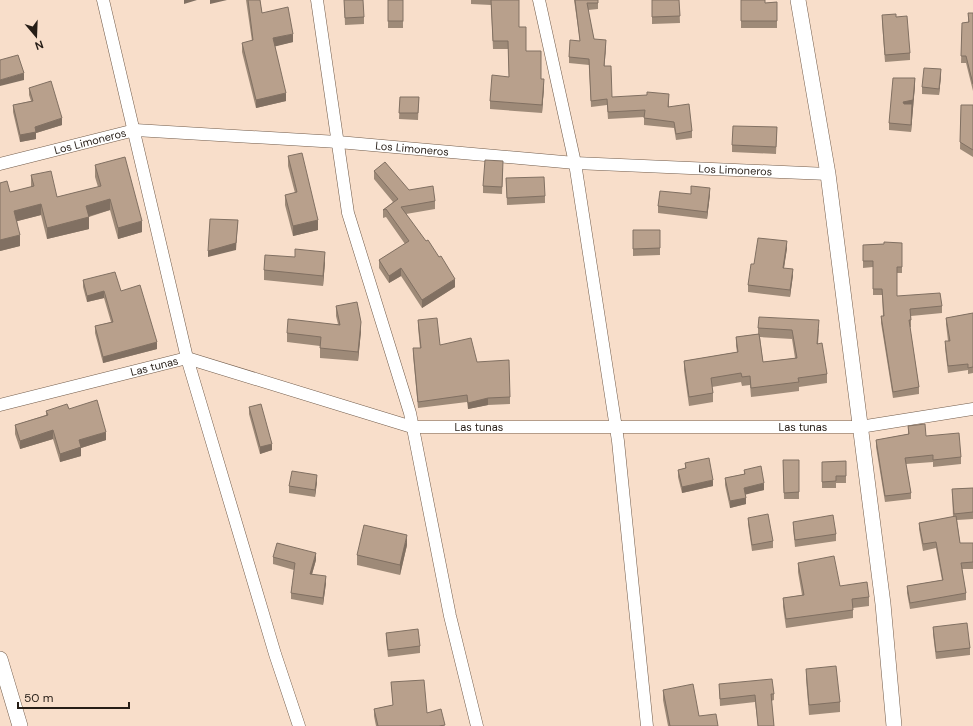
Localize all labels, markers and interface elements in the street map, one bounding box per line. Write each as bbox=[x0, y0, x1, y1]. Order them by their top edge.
north arrow bbox=[16, 16, 56, 56]
text: N bbox=[33, 38, 45, 53]
street label: Los Limoneros bbox=[53, 125, 128, 157]
street label: Los Limoneros bbox=[375, 138, 450, 159]
street label: Los Limoneros bbox=[698, 161, 773, 179]
street label: Las tunas bbox=[129, 354, 180, 379]
street label: Las tunas bbox=[454, 420, 503, 434]
street label: Las tunas bbox=[778, 420, 827, 434]
scale bar bbox=[18, 684, 129, 710]
text: 50 m bbox=[24, 690, 53, 706]

